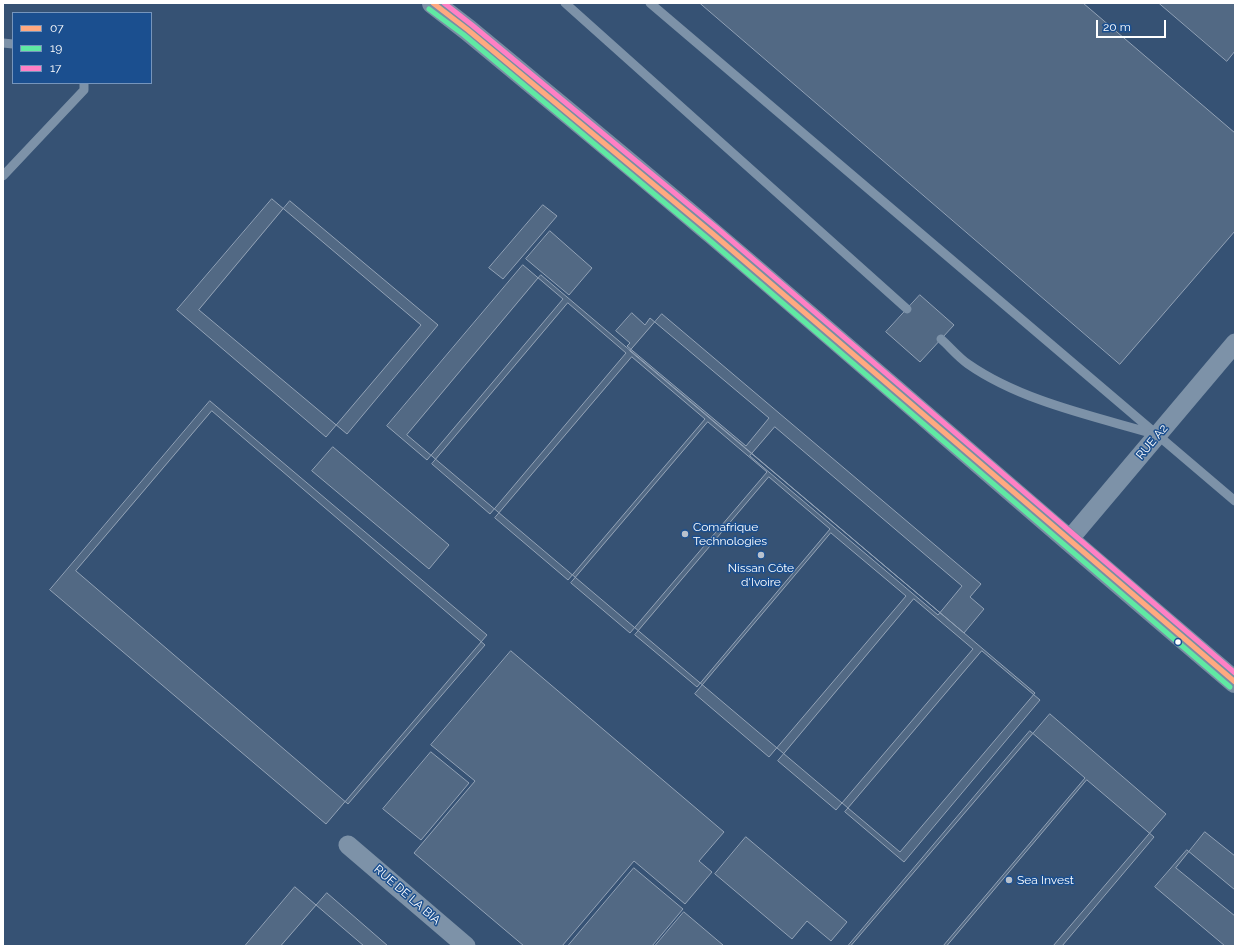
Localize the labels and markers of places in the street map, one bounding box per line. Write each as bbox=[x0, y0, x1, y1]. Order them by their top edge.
place label: Comafrique Technologies bbox=[693, 520, 767, 548]
marker: Comafrique Technologies bbox=[680, 529, 690, 539]
marker: Nissan Côte d'Ivoire bbox=[756, 550, 766, 560]
place label: Nissan Côte d'Ivoire bbox=[728, 561, 794, 589]
unlabelled marker bbox=[1173, 637, 1183, 647]
place label: Sea Invest bbox=[1017, 873, 1074, 887]
marker: Sea Invest bbox=[1004, 875, 1014, 885]

